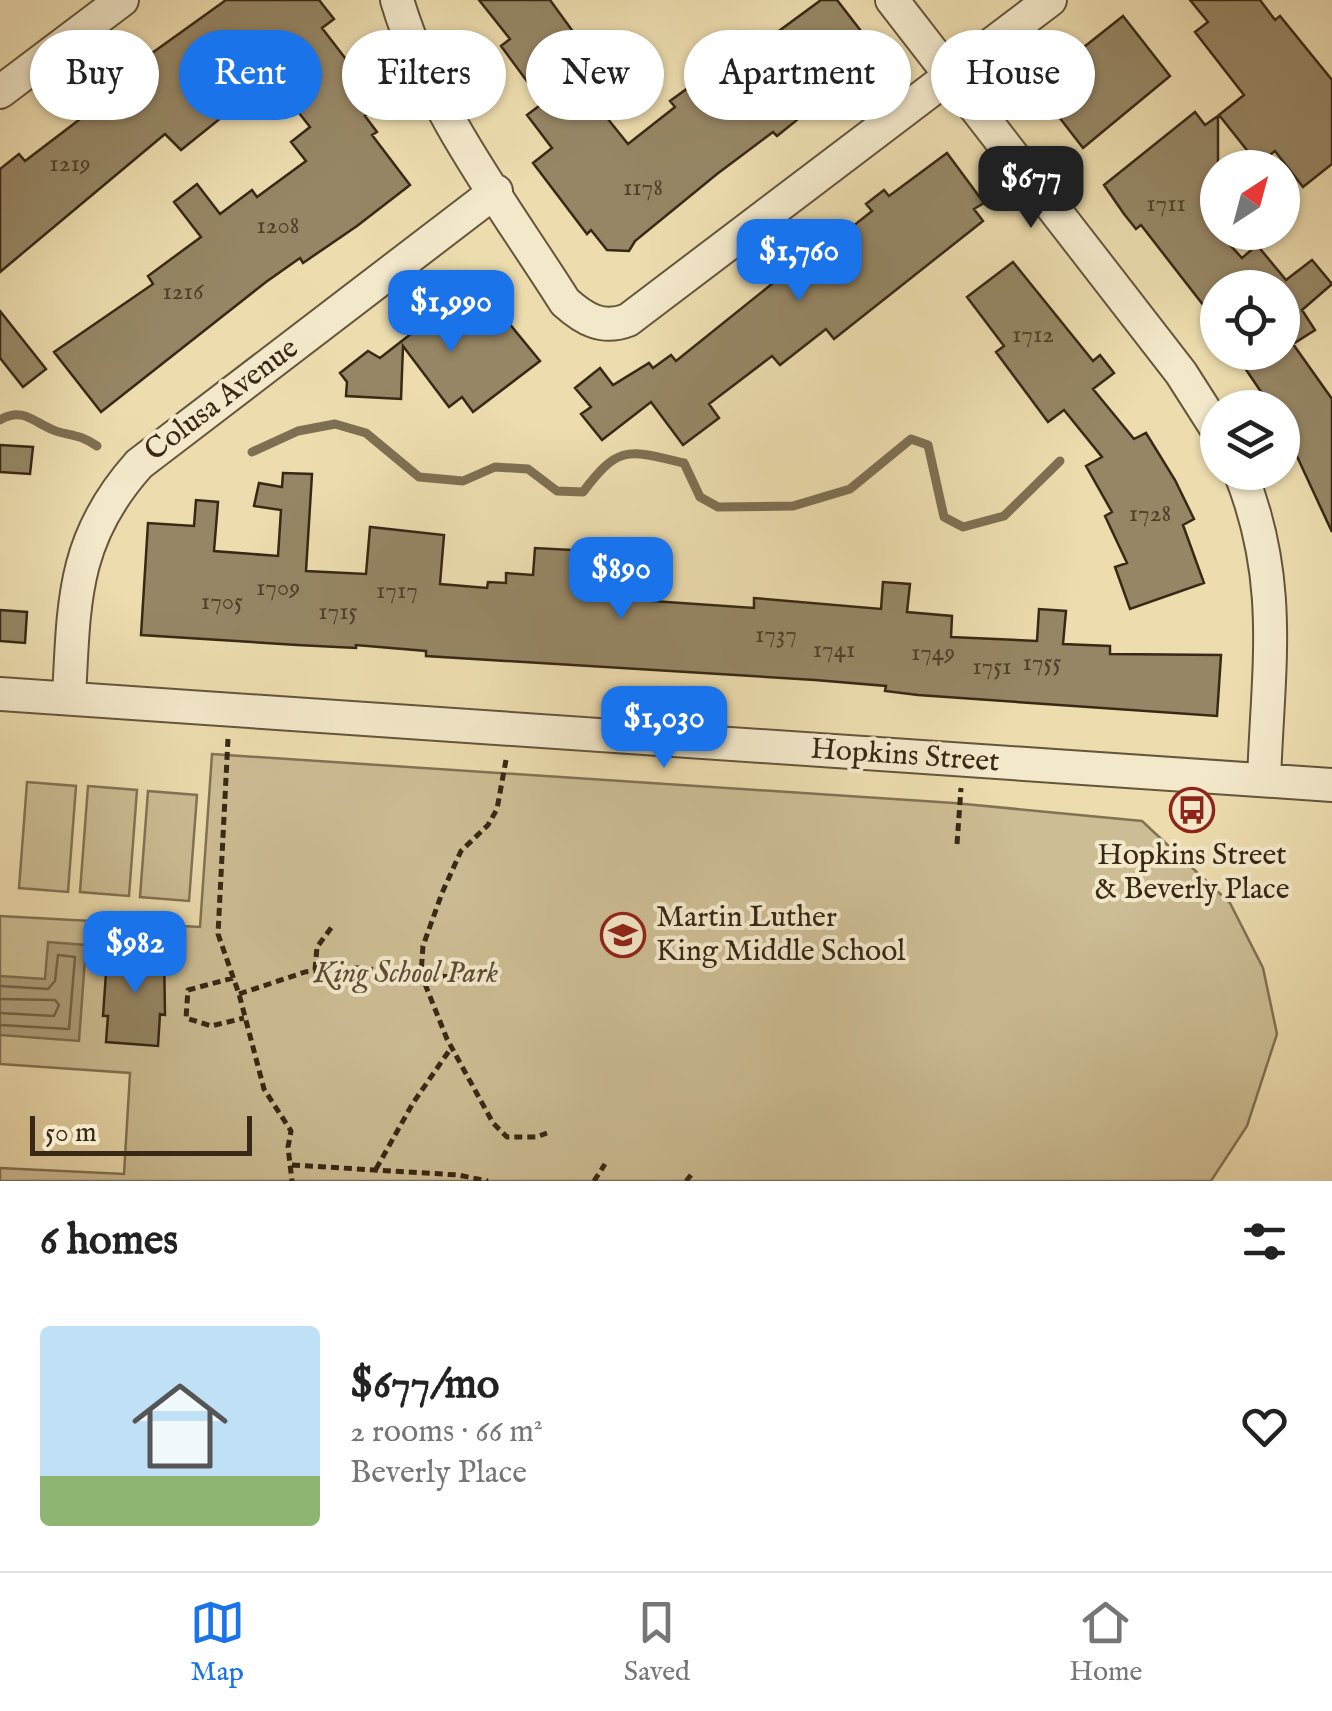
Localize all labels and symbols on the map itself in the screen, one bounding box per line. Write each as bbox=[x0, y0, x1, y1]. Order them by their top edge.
pin: $677 bbox=[972, 146, 1090, 231]
house number: 1219 bbox=[49, 148, 91, 180]
north arrow bbox=[1200, 150, 1300, 250]
house number: 1178 bbox=[623, 172, 663, 204]
house number: 1711 bbox=[1146, 188, 1186, 220]
house number: 1208 bbox=[256, 210, 300, 242]
pin: $1,760 bbox=[718, 219, 880, 304]
pin: $1,990 bbox=[370, 270, 532, 355]
house number: 1216 bbox=[163, 276, 204, 308]
house number: 1712 bbox=[1012, 319, 1054, 351]
street label: Colusa Avenue bbox=[138, 330, 306, 470]
house number: 1728 bbox=[1129, 498, 1171, 530]
pin: $890 bbox=[562, 537, 680, 622]
house number: 1709 bbox=[256, 572, 300, 604]
house number: 1717 bbox=[376, 575, 418, 607]
house number: 1705 bbox=[201, 586, 243, 618]
house number: 1715 bbox=[318, 596, 358, 628]
house number: 1737 bbox=[755, 619, 797, 651]
house number: 1741 bbox=[813, 634, 855, 666]
house number: 1749 bbox=[911, 637, 955, 669]
house number: 1755 bbox=[1022, 647, 1062, 679]
house number: 1751 bbox=[972, 651, 1012, 683]
pin: $1,030 bbox=[583, 686, 745, 771]
street label: Hopkins Street bbox=[809, 730, 1001, 782]
bus stop icon: Hopkins Street & Beverly Place bbox=[1169, 787, 1215, 833]
place label: Hopkins Street & Beverly Place bbox=[1095, 837, 1290, 909]
place label: Martin Luther King Middle School bbox=[656, 899, 906, 971]
pin: $982 bbox=[76, 911, 194, 996]
school or university icon: Martin Luther King Middle School bbox=[600, 912, 646, 958]
park label: King School Park bbox=[313, 955, 498, 993]
scale bar bbox=[30, 1111, 252, 1156]

